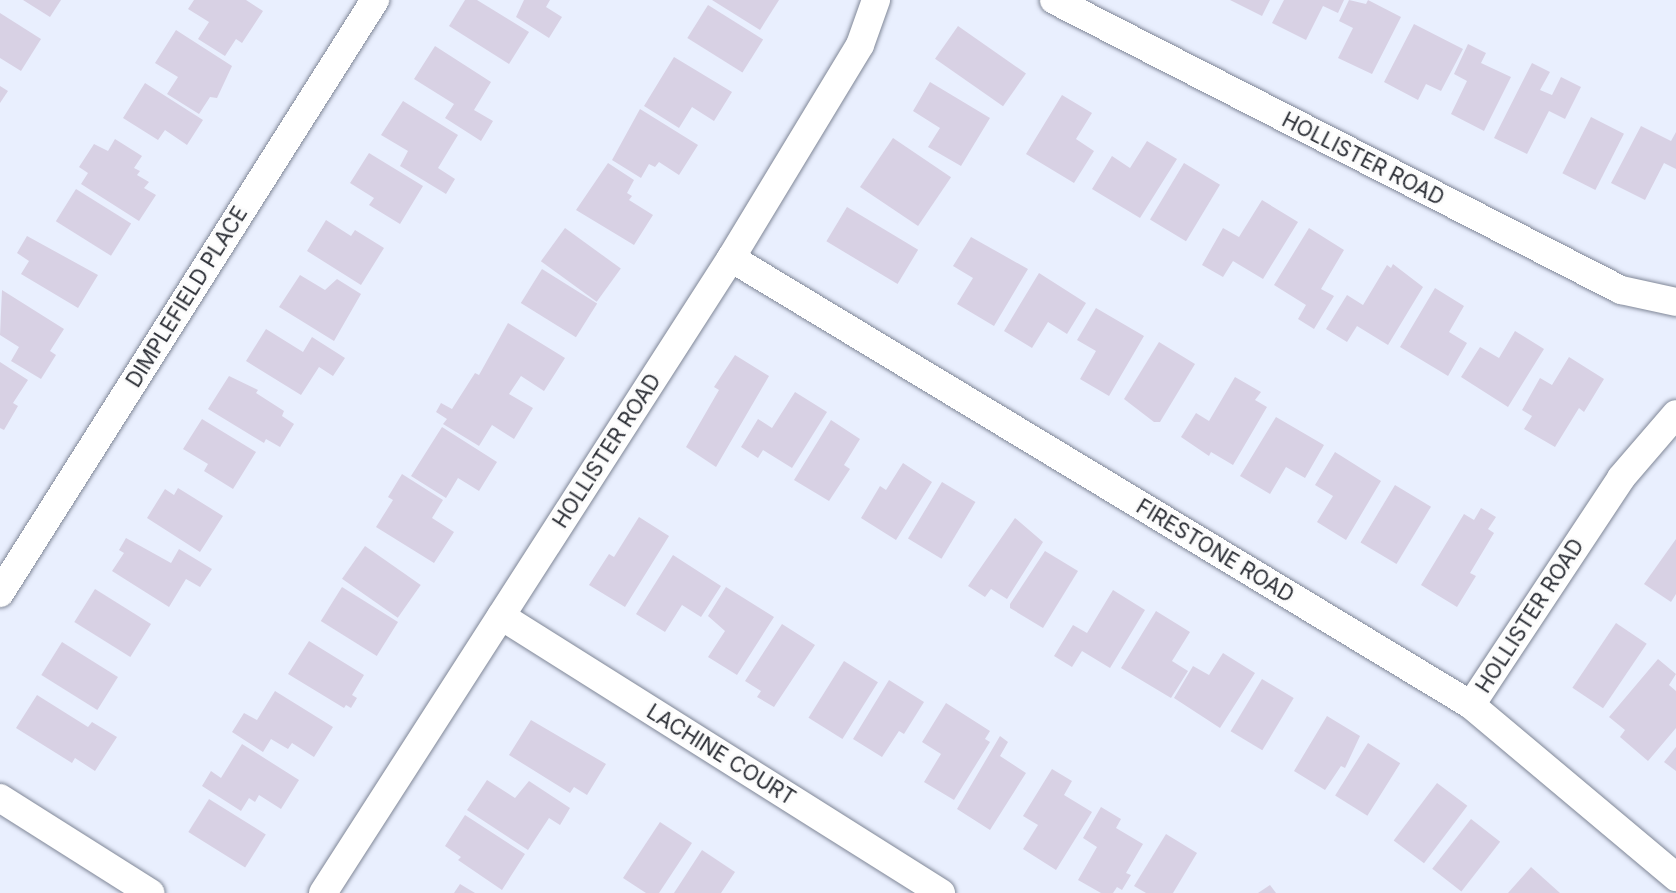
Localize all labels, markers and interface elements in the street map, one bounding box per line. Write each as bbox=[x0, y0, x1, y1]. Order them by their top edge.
street label: HOLLISTER ROAD bbox=[1278, 107, 1448, 211]
street label: DIMPLEFIELD PLACE bbox=[121, 202, 253, 392]
street label: HOLLISTER ROAD bbox=[548, 369, 666, 533]
street label: FIRESTONE ROAD bbox=[1132, 494, 1298, 608]
street label: HOLLISTER ROAD bbox=[1471, 534, 1589, 698]
street label: LACHINE COURT bbox=[642, 699, 800, 811]

